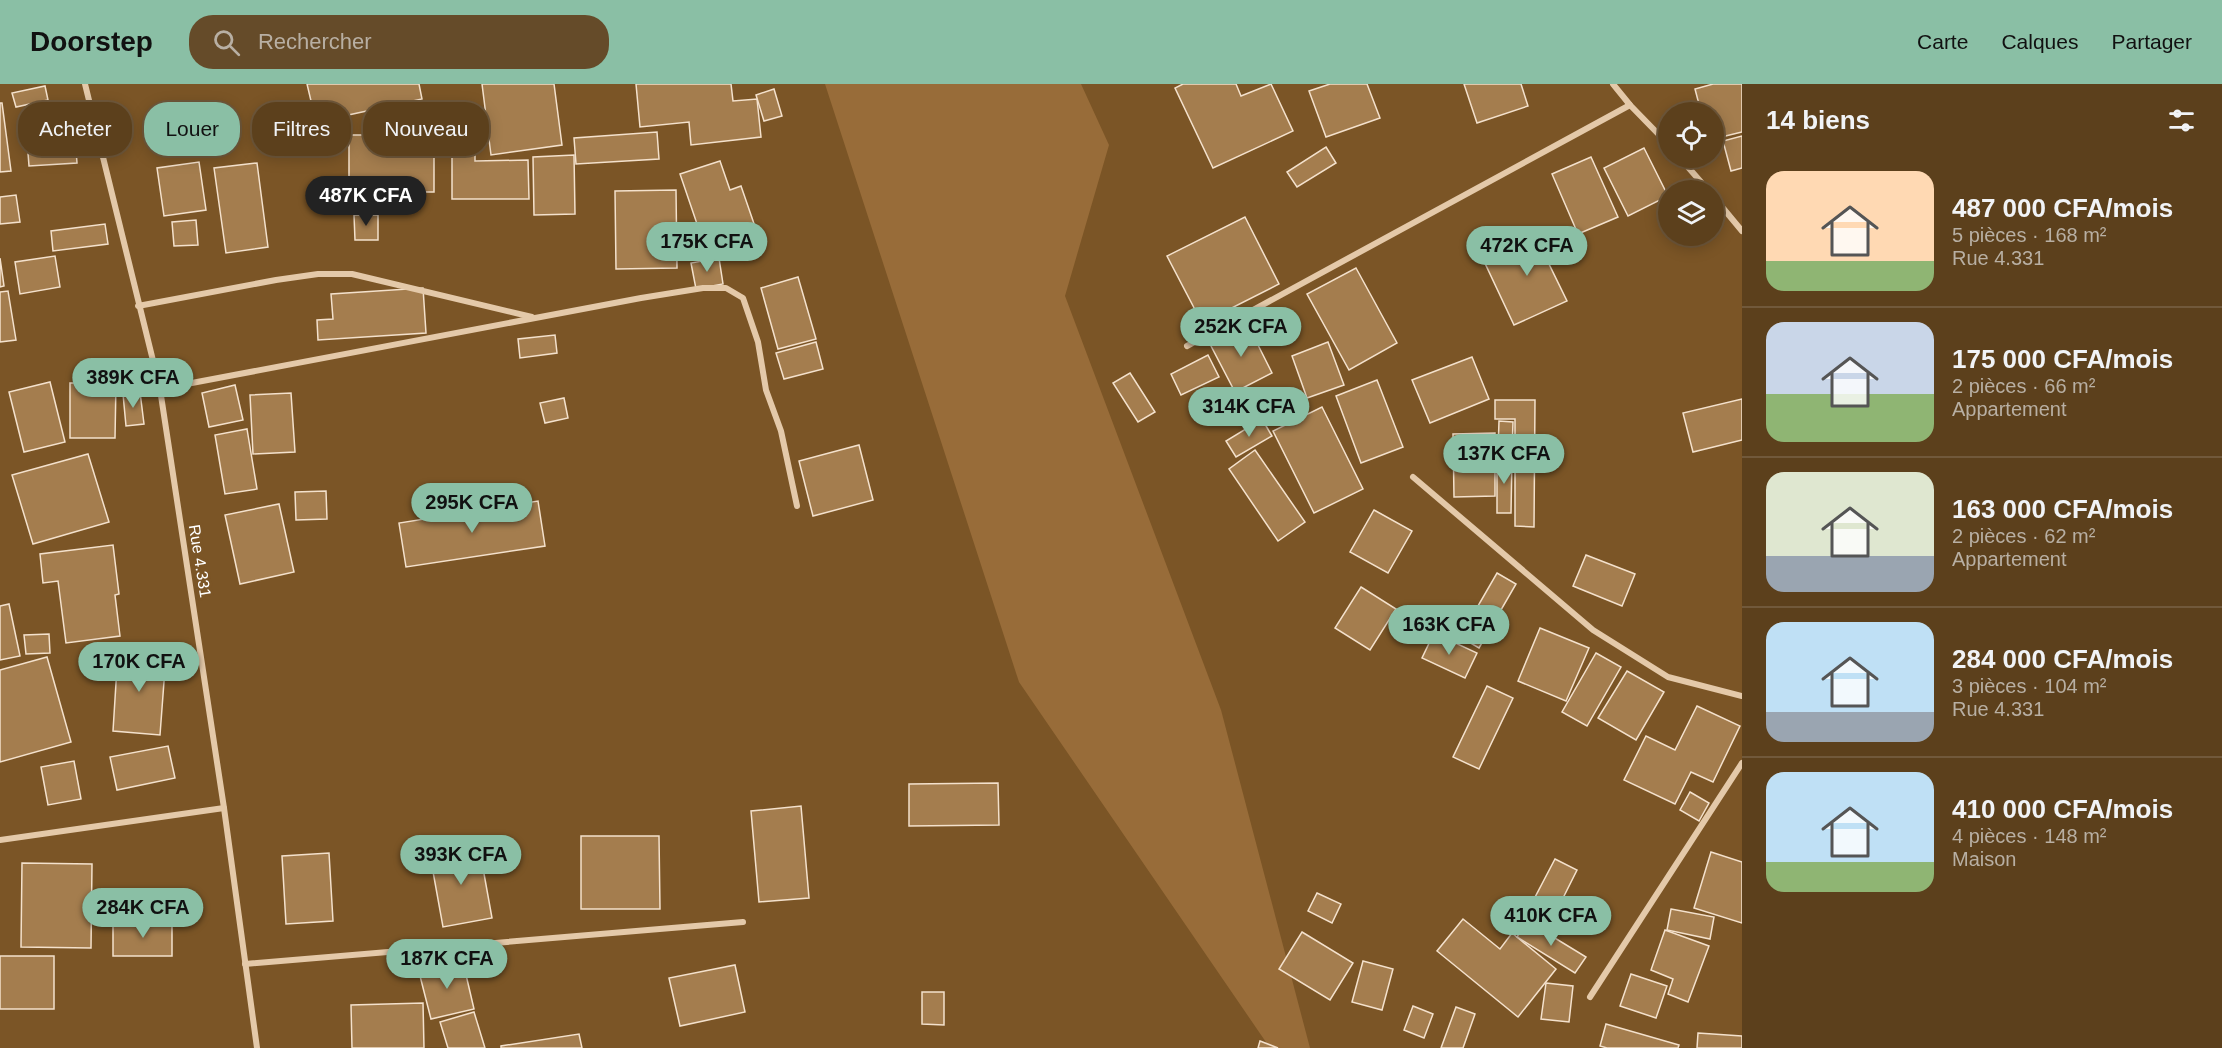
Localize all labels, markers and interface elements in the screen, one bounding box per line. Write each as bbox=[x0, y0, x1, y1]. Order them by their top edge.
search box bbox=[189, 15, 609, 69]
text: Doorstep bbox=[30, 26, 153, 57]
icon: search bbox=[210, 26, 243, 59]
text: Rechercher bbox=[258, 29, 372, 54]
text: Carte bbox=[1917, 30, 1968, 53]
text: Calques bbox=[2001, 30, 2078, 53]
text: Partager bbox=[2111, 30, 2192, 53]
chip: Acheter bbox=[18, 102, 132, 156]
chip: Louer bbox=[144, 102, 240, 156]
chip: Filtres bbox=[252, 102, 351, 156]
chip: Nouveau bbox=[363, 102, 489, 156]
map controls bbox=[1658, 102, 1724, 246]
button: locate bbox=[1658, 102, 1724, 168]
icon: filters bbox=[2165, 104, 2198, 137]
text: 14 biens bbox=[1766, 105, 1870, 135]
pin: 487K CFA bbox=[304, 176, 428, 227]
button: layers bbox=[1658, 180, 1724, 246]
text: 487K CFA bbox=[319, 184, 413, 206]
text: 487 000 CFA/mois bbox=[1952, 193, 2173, 223]
icon: home bbox=[1814, 195, 1886, 267]
pin: 175K CFA bbox=[645, 222, 769, 273]
text: 5 pièces · 168 m² bbox=[1952, 224, 2107, 246]
pin: 472K CFA bbox=[1465, 226, 1589, 277]
text: 175K CFA bbox=[660, 230, 754, 252]
text: 472K CFA bbox=[1480, 234, 1574, 256]
text: Rue 4.331 bbox=[1952, 247, 2044, 269]
pin: 252K CFA bbox=[1179, 307, 1303, 358]
text: 252K CFA bbox=[1194, 315, 1288, 337]
text: 175 000 CFA/mois bbox=[1952, 344, 2173, 374]
icon: home bbox=[1814, 346, 1886, 418]
pin: 389K CFA bbox=[71, 358, 195, 409]
text: 389K CFA bbox=[86, 366, 180, 388]
text: 2 pièces · 66 m² bbox=[1952, 375, 2095, 397]
pin: 314K CFA bbox=[1187, 387, 1311, 438]
text: 314K CFA bbox=[1202, 395, 1296, 417]
text: Appartement bbox=[1952, 398, 2067, 420]
pin: 137K CFA bbox=[1442, 434, 1566, 485]
text: 137K CFA bbox=[1457, 442, 1551, 464]
pin: 295K CFA bbox=[410, 483, 534, 534]
text: 295K CFA bbox=[425, 491, 519, 513]
text: 163 000 CFA/mois bbox=[1952, 494, 2173, 524]
icon: home bbox=[1814, 496, 1886, 568]
street label: Rue 4.331 bbox=[186, 523, 214, 599]
text: 2 pièces · 62 m² bbox=[1952, 525, 2095, 547]
text: Appartement bbox=[1952, 548, 2067, 570]
pin: 163K CFA bbox=[1387, 605, 1511, 656]
text: 163K CFA bbox=[1402, 613, 1496, 635]
pin: 170K CFA bbox=[77, 642, 201, 693]
text: 284 000 CFA/mois bbox=[1952, 644, 2173, 674]
icon: home bbox=[1814, 646, 1886, 718]
text: 170K CFA bbox=[92, 650, 186, 672]
text: 3 pièces · 104 m² bbox=[1952, 675, 2107, 697]
text: Rue 4.331 bbox=[1952, 698, 2044, 720]
text: 410 000 CFA/mois bbox=[1952, 794, 2173, 824]
icon: home bbox=[1814, 796, 1886, 868]
text: 4 pièces · 148 m² bbox=[1952, 825, 2107, 847]
pin: 393K CFA bbox=[399, 835, 523, 886]
text: 393K CFA bbox=[414, 843, 508, 865]
text: Maison bbox=[1952, 848, 2016, 870]
pin: 284K CFA bbox=[81, 888, 205, 939]
text: 284K CFA bbox=[96, 896, 190, 918]
pin: 410K CFA bbox=[1489, 896, 1613, 947]
text: 410K CFA bbox=[1504, 904, 1598, 926]
pin: 187K CFA bbox=[385, 939, 509, 990]
text: 187K CFA bbox=[400, 947, 494, 969]

